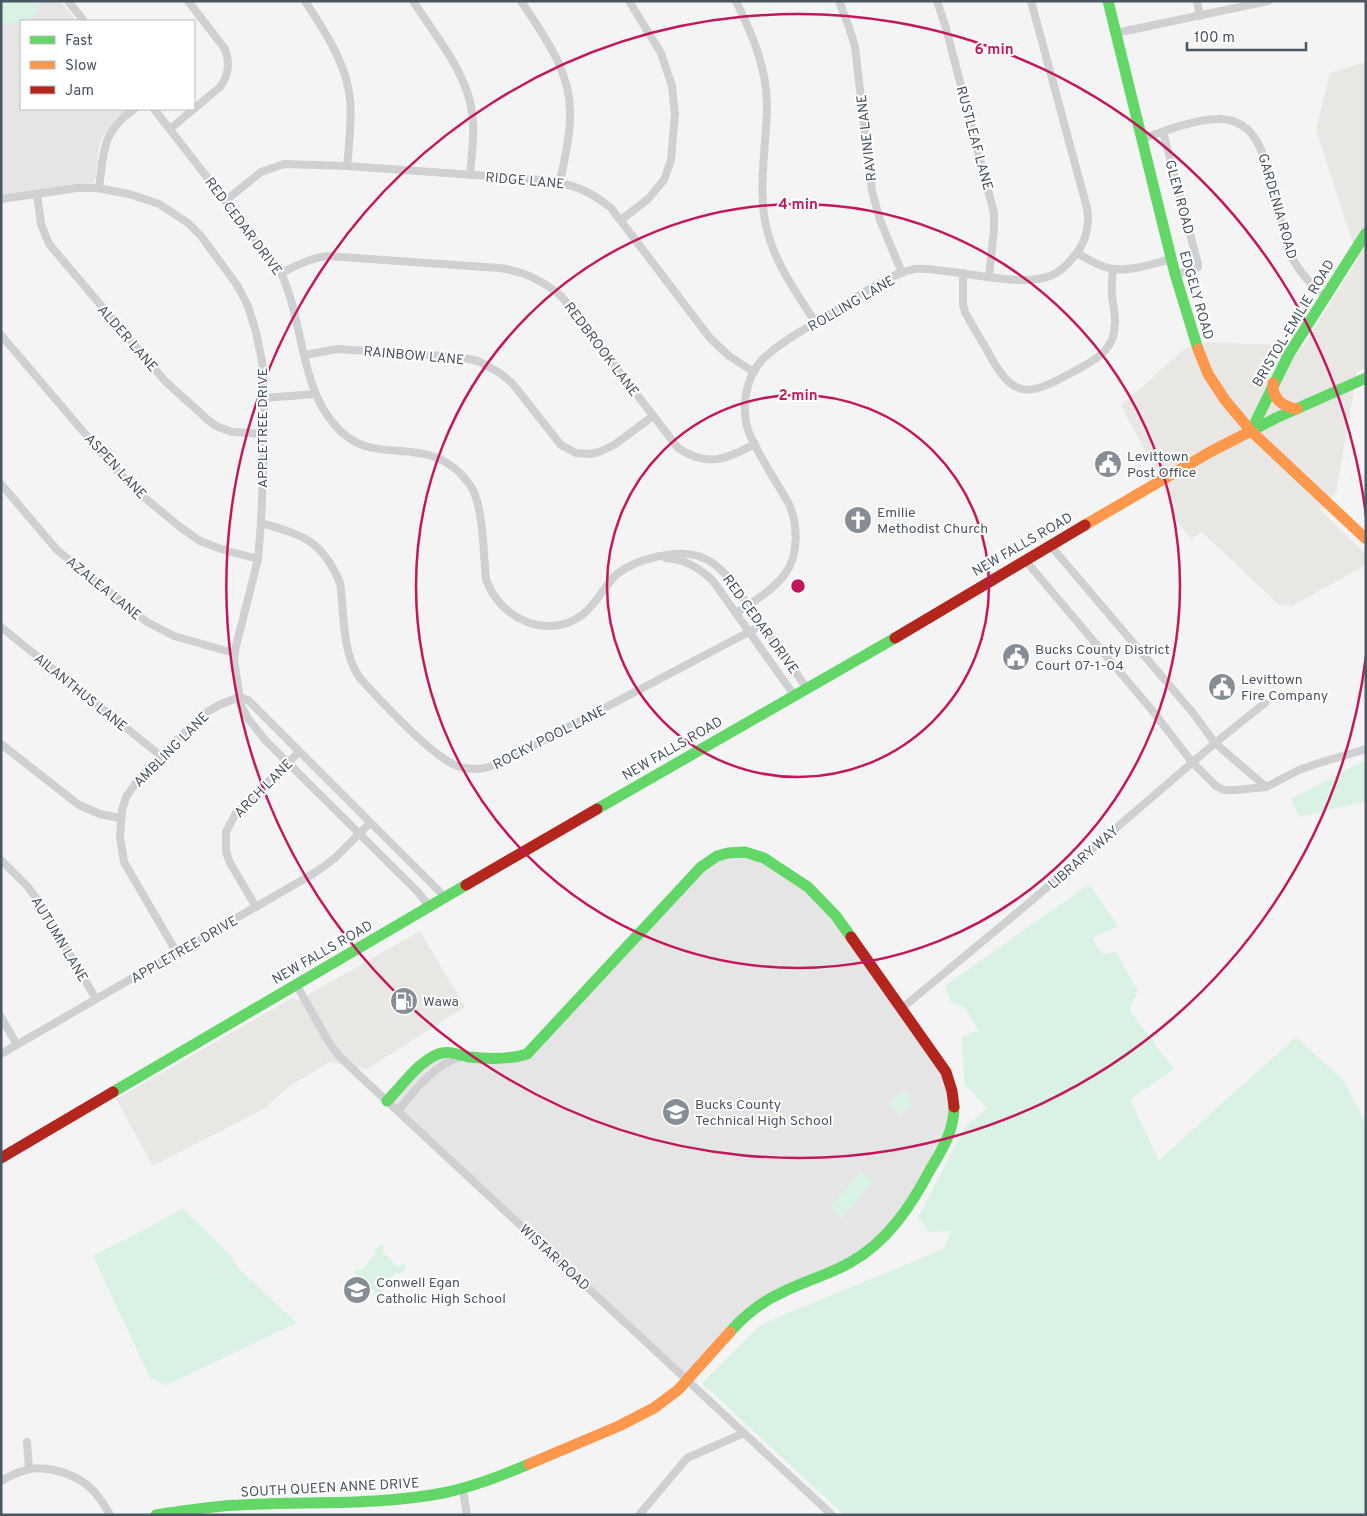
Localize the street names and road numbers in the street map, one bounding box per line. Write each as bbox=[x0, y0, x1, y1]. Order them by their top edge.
street label: RUSTLEAF LANE bbox=[951, 84, 996, 192]
street label: RAVINE LANE bbox=[854, 93, 881, 182]
street label: GARDENIA ROAD bbox=[1253, 152, 1300, 261]
street label: GLEN ROAD bbox=[1160, 158, 1197, 237]
street label: RIDGE LANE bbox=[484, 170, 565, 193]
street label: RED CEDAR DRIVE bbox=[200, 175, 285, 279]
street label: EDGELY ROAD bbox=[1175, 249, 1216, 342]
street label: BRISTOL-EMILIE ROAD bbox=[1249, 257, 1339, 391]
street label: ROLLING LANE bbox=[805, 273, 898, 336]
street label: REDBROOK LANE bbox=[560, 299, 642, 401]
street label: ALDER LANE bbox=[93, 302, 161, 376]
street label: RAINBOW LANE bbox=[363, 344, 465, 369]
street label: APPLETREE DRIVE bbox=[255, 368, 272, 488]
street label: ASPEN LANE bbox=[80, 431, 150, 503]
street label: NEW FALLS ROAD bbox=[970, 510, 1076, 581]
street label: AZALEA LANE bbox=[62, 554, 144, 625]
street label: RED CEDAR DRIVE bbox=[718, 572, 801, 678]
street label: AILANTHUS LANE bbox=[30, 650, 130, 736]
street label: ROCKY POOL LANE bbox=[490, 703, 609, 774]
street label: AMBLING LANE bbox=[131, 709, 213, 791]
street label: NEW FALLS ROAD bbox=[620, 714, 726, 785]
street label: ARCH LANE bbox=[231, 756, 297, 822]
street label: LIBRARY WAY bbox=[1045, 823, 1123, 893]
street label: AUTUMN LANE bbox=[27, 894, 91, 985]
street label: APPLETREE DRIVE bbox=[128, 913, 241, 988]
street label: NEW FALLS ROAD bbox=[270, 918, 376, 989]
street label: WISTAR ROAD bbox=[515, 1221, 593, 1295]
street label: SOUTH QUEEN ANNE DRIVE bbox=[240, 1475, 420, 1502]

